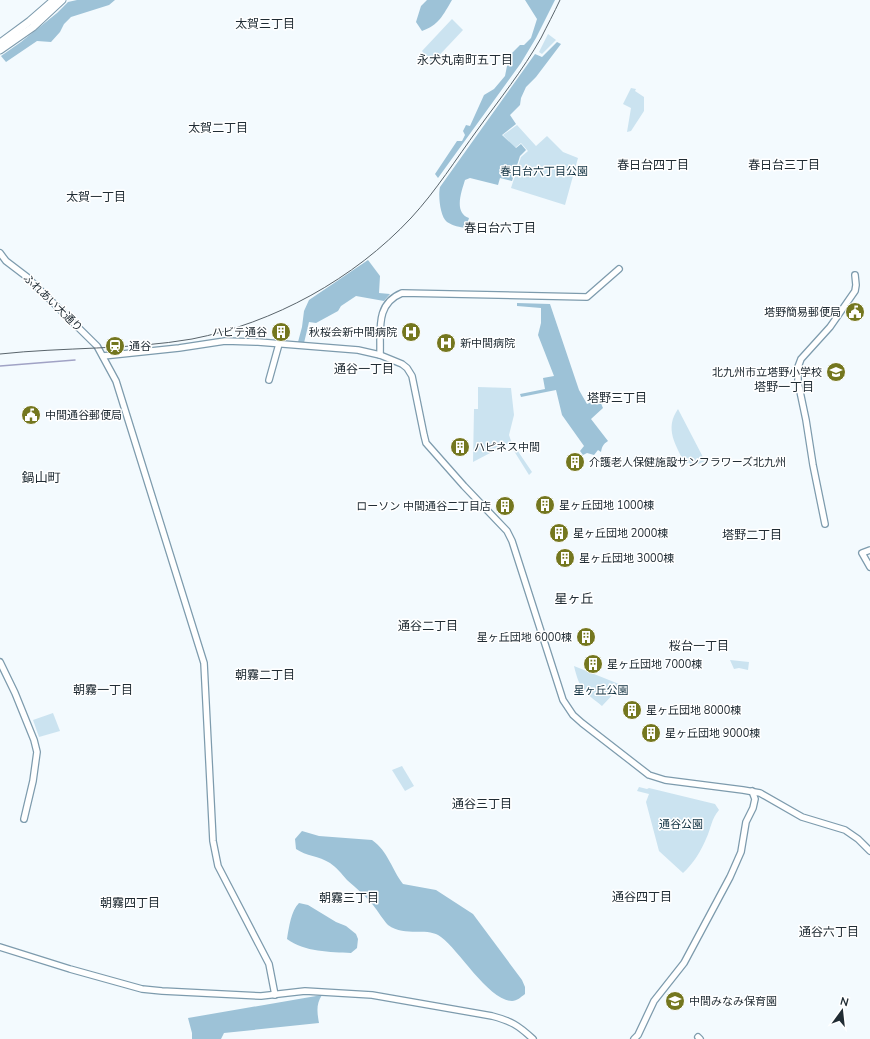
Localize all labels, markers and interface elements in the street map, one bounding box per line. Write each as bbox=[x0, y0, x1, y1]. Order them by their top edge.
district label: 太賀三丁目 bbox=[235, 16, 295, 32]
district label: 永犬丸南町五丁目 bbox=[417, 52, 513, 68]
district label: 太賀二丁目 bbox=[188, 120, 248, 136]
district label: 春日台四丁目 bbox=[617, 157, 689, 173]
district label: 春日台三丁目 bbox=[748, 157, 820, 173]
park label: 春日台六丁目公園 bbox=[500, 164, 588, 179]
district label: 太賀一丁目 bbox=[66, 189, 126, 205]
district label: 春日台六丁目 bbox=[464, 220, 536, 236]
street label: ふれあい大通り bbox=[20, 271, 86, 335]
public building icon: 塔野簡易郵便局 bbox=[844, 301, 866, 323]
place label: 塔野簡易郵便局 bbox=[764, 305, 841, 320]
building icon: ハビテ通谷 bbox=[270, 321, 292, 343]
hospital icon: 秋桜会新中間病院 bbox=[400, 321, 422, 343]
place label: ハビテ通谷 bbox=[212, 325, 267, 340]
place label: 秋桜会新中間病院 bbox=[309, 325, 397, 340]
hospital icon: 新中間病院 bbox=[435, 332, 457, 354]
station icon: 通谷 bbox=[104, 335, 126, 357]
place label: 新中間病院 bbox=[460, 336, 515, 351]
place label: 通谷 bbox=[129, 339, 151, 354]
district label: 通谷一丁目 bbox=[334, 361, 394, 377]
school or university icon: 北九州市立塔野小学校 bbox=[825, 361, 847, 383]
place label: 北九州市立塔野小学校 bbox=[712, 365, 822, 380]
district label: 塔野一丁目 bbox=[754, 379, 814, 395]
district label: 塔野三丁目 bbox=[587, 390, 647, 406]
public building icon: 中間通谷郵便局 bbox=[20, 404, 42, 426]
place label: 中間通谷郵便局 bbox=[45, 408, 122, 423]
building icon: ハピネス中間 bbox=[449, 436, 471, 458]
place label: ハピネス中間 bbox=[474, 440, 540, 455]
building icon: 介護老人保健施設サンフラワーズ北九州 bbox=[564, 451, 586, 473]
place label: 介護老人保健施設サンフラワーズ北九州 bbox=[589, 455, 786, 470]
district label: 鍋山町 bbox=[21, 469, 61, 487]
building icon: 星ヶ丘団地 1000棟 bbox=[534, 494, 556, 516]
building icon: ローソン 中間通谷二丁目店 bbox=[494, 495, 516, 517]
place label: 星ヶ丘団地 1000棟 bbox=[559, 498, 654, 513]
place label: ローソン 中間通谷二丁目店 bbox=[356, 499, 491, 514]
building icon: 星ヶ丘団地 2000棟 bbox=[548, 522, 570, 544]
place label: 星ヶ丘団地 2000棟 bbox=[573, 526, 668, 541]
district label: 塔野二丁目 bbox=[722, 527, 782, 543]
building icon: 星ヶ丘団地 3000棟 bbox=[554, 547, 576, 569]
place label: 星ヶ丘団地 3000棟 bbox=[579, 551, 674, 566]
district label: 星ヶ丘 bbox=[554, 590, 594, 608]
district label: 通谷二丁目 bbox=[398, 618, 458, 634]
building icon: 星ヶ丘団地 6000棟 bbox=[575, 626, 597, 648]
place label: 星ヶ丘団地 6000棟 bbox=[477, 630, 572, 645]
district label: 桜台一丁目 bbox=[669, 638, 729, 654]
building icon: 星ヶ丘団地 7000棟 bbox=[582, 653, 604, 675]
place label: 星ヶ丘団地 7000棟 bbox=[607, 657, 702, 672]
district label: 朝霧二丁目 bbox=[235, 667, 295, 683]
district label: 朝霧一丁目 bbox=[73, 682, 133, 698]
park label: 星ヶ丘公園 bbox=[574, 683, 629, 698]
building icon: 星ヶ丘団地 8000棟 bbox=[621, 699, 643, 721]
place label: 星ヶ丘団地 8000棟 bbox=[646, 703, 741, 718]
building icon: 星ヶ丘団地 9000棟 bbox=[640, 722, 662, 744]
place label: 星ヶ丘団地 9000棟 bbox=[665, 726, 760, 741]
district label: 通谷三丁目 bbox=[452, 796, 512, 812]
park label: 通谷公園 bbox=[659, 817, 703, 832]
district label: 通谷四丁目 bbox=[612, 889, 672, 905]
district label: 朝霧三丁目 bbox=[319, 890, 379, 906]
district label: 朝霧四丁目 bbox=[100, 895, 160, 911]
district label: 通谷六丁目 bbox=[799, 924, 859, 940]
school or university icon: 中間みなみ保育園 bbox=[664, 990, 686, 1012]
north arrow bbox=[822, 991, 862, 1031]
place label: 中間みなみ保育園 bbox=[689, 994, 777, 1009]
text: N bbox=[839, 994, 850, 1010]

